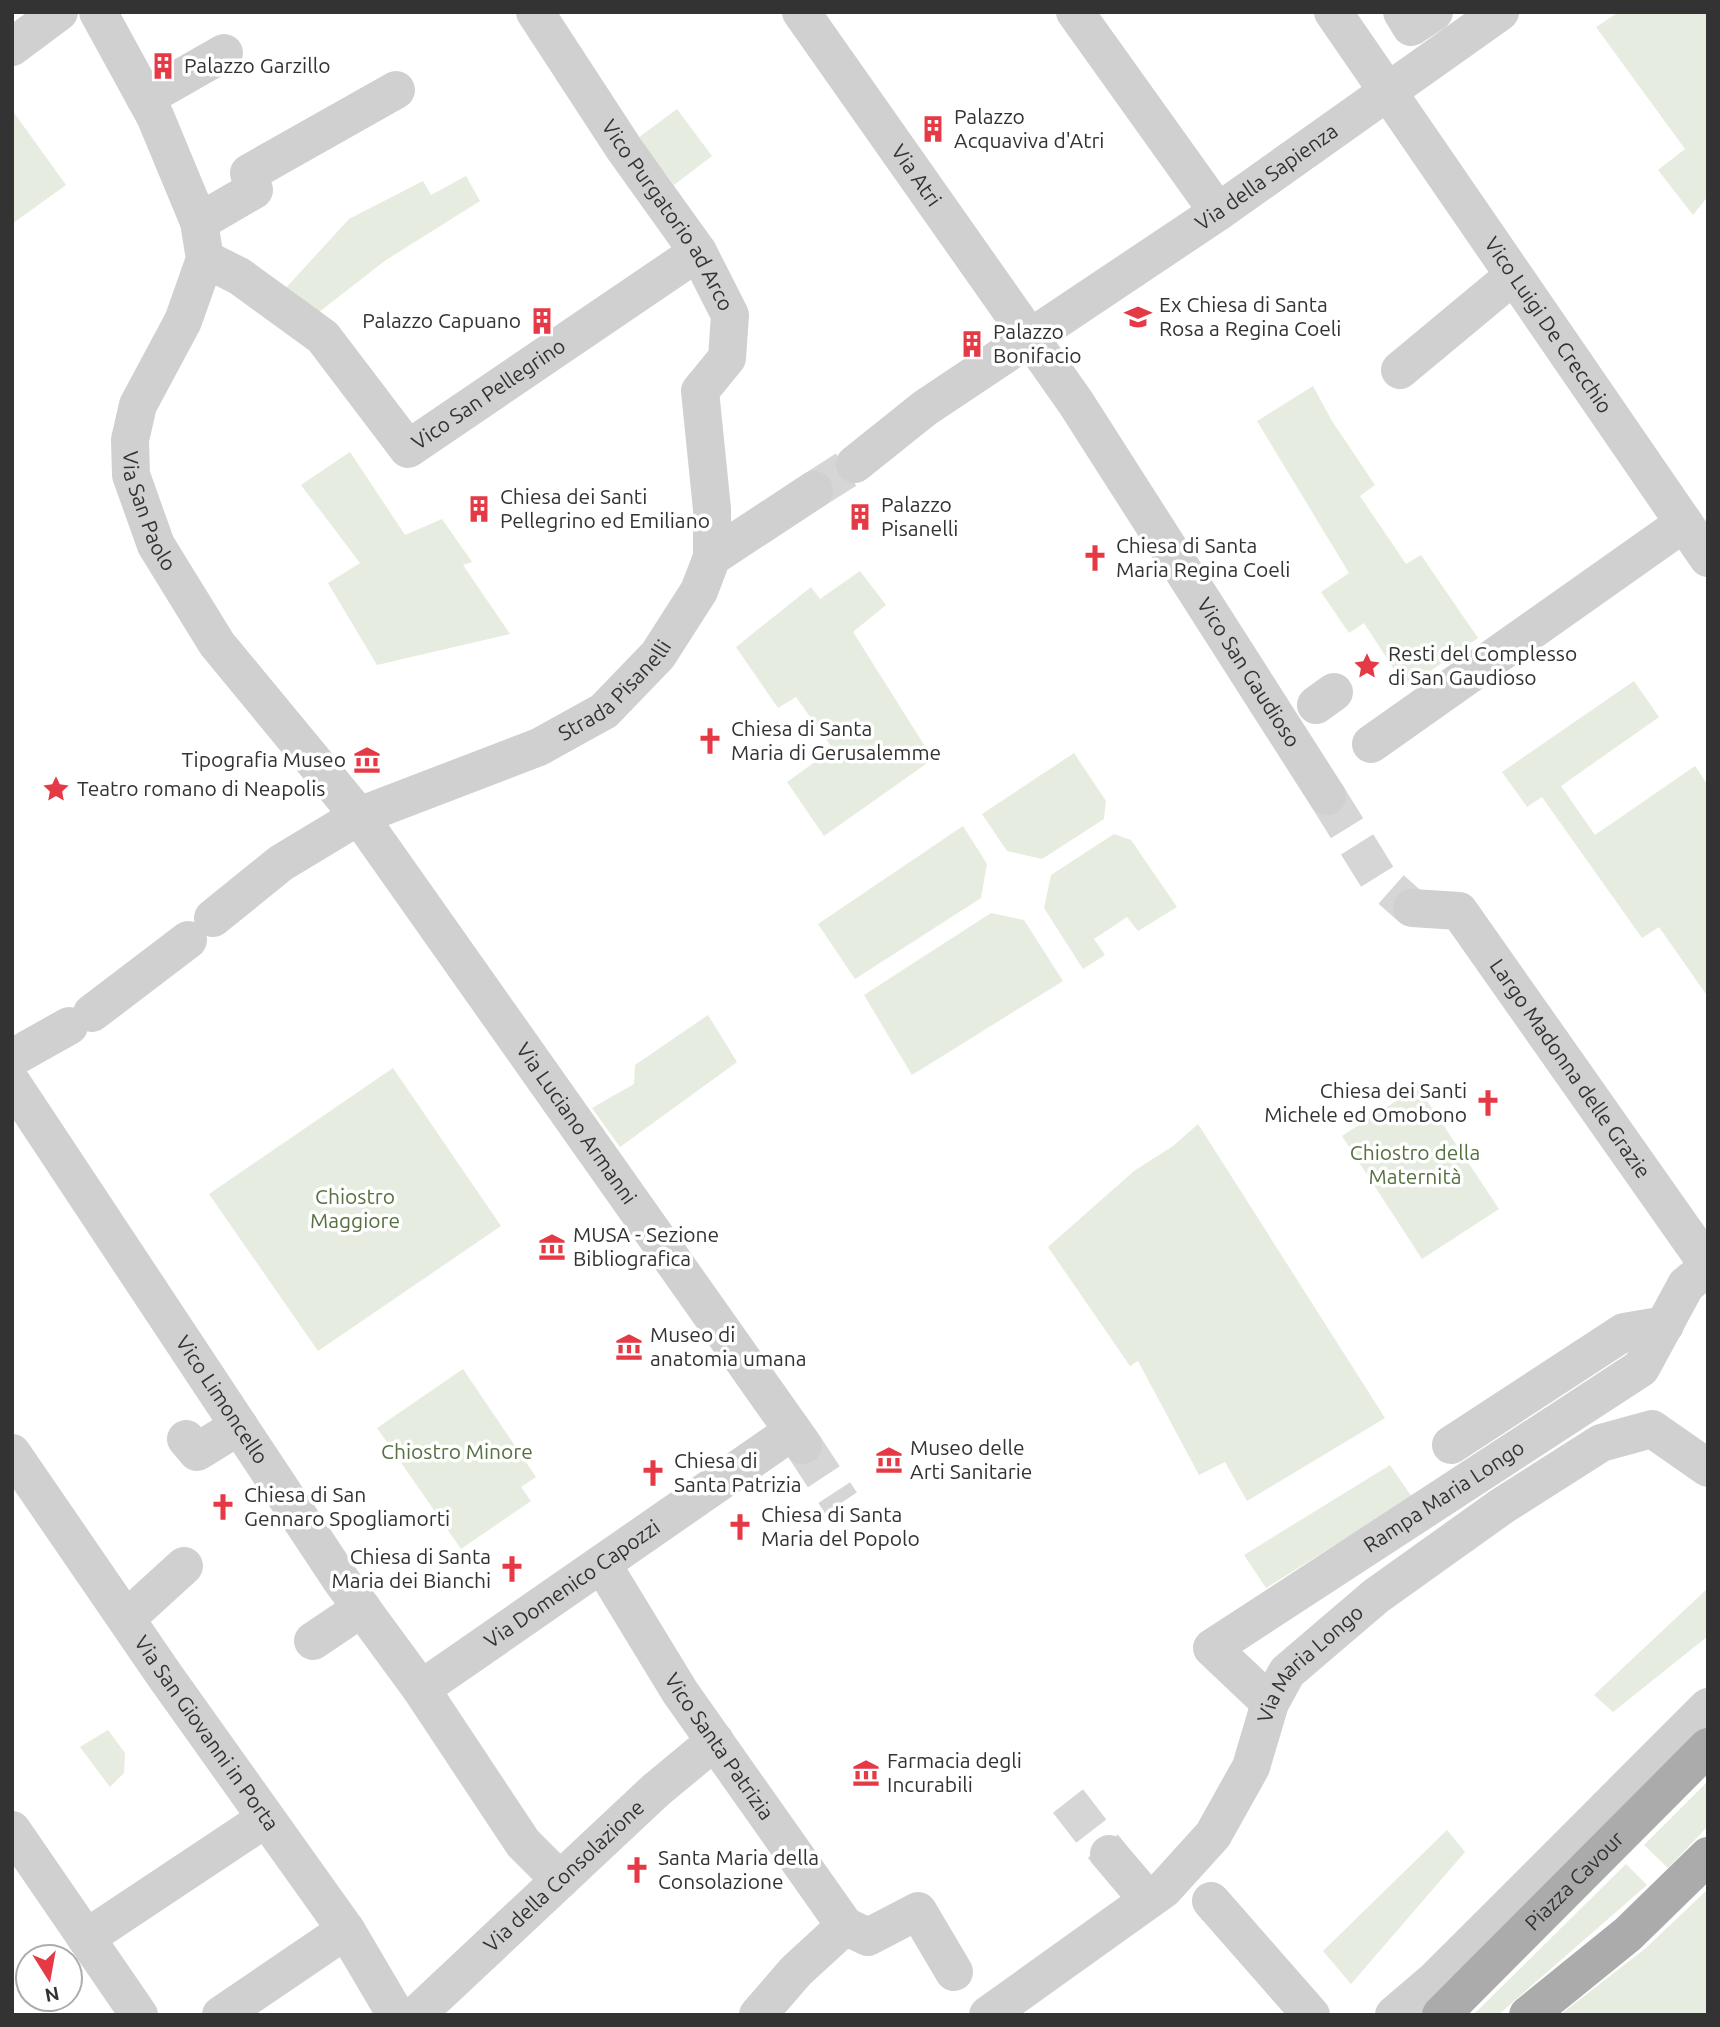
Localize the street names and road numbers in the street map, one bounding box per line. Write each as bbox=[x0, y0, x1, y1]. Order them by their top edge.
street label: Vico Purgatorio ad Arco bbox=[597, 115, 739, 315]
street label: Via della Sapienza bbox=[1190, 118, 1342, 235]
street label: Via Atri bbox=[887, 140, 947, 210]
street label: Vico Luigi De Crecchio bbox=[1480, 232, 1618, 417]
street label: Vico San Pellegrino bbox=[407, 333, 570, 454]
street label: Via San Paolo bbox=[119, 450, 182, 575]
street label: Vico San Gaudioso bbox=[1193, 593, 1306, 751]
street label: Strada Pisanelli bbox=[554, 635, 675, 745]
street label: Largo Madonna delle Grazie bbox=[1486, 954, 1656, 1182]
street label: Via Luciano Armanni bbox=[512, 1038, 642, 1208]
street label: Vico Limoncello bbox=[172, 1331, 274, 1468]
street label: Rampa Maria Longo bbox=[1359, 1435, 1528, 1557]
street label: Via Domenico Capozzi bbox=[479, 1514, 664, 1652]
street label: Via Maria Longo bbox=[1252, 1599, 1368, 1725]
street label: Via San Giovanni in Porta bbox=[130, 1631, 284, 1835]
street label: Vico Santa Patrizia bbox=[660, 1668, 779, 1824]
street label: Via della Consolazione bbox=[478, 1795, 649, 1956]
street label: Piazza Cavour bbox=[1519, 1826, 1628, 1935]

